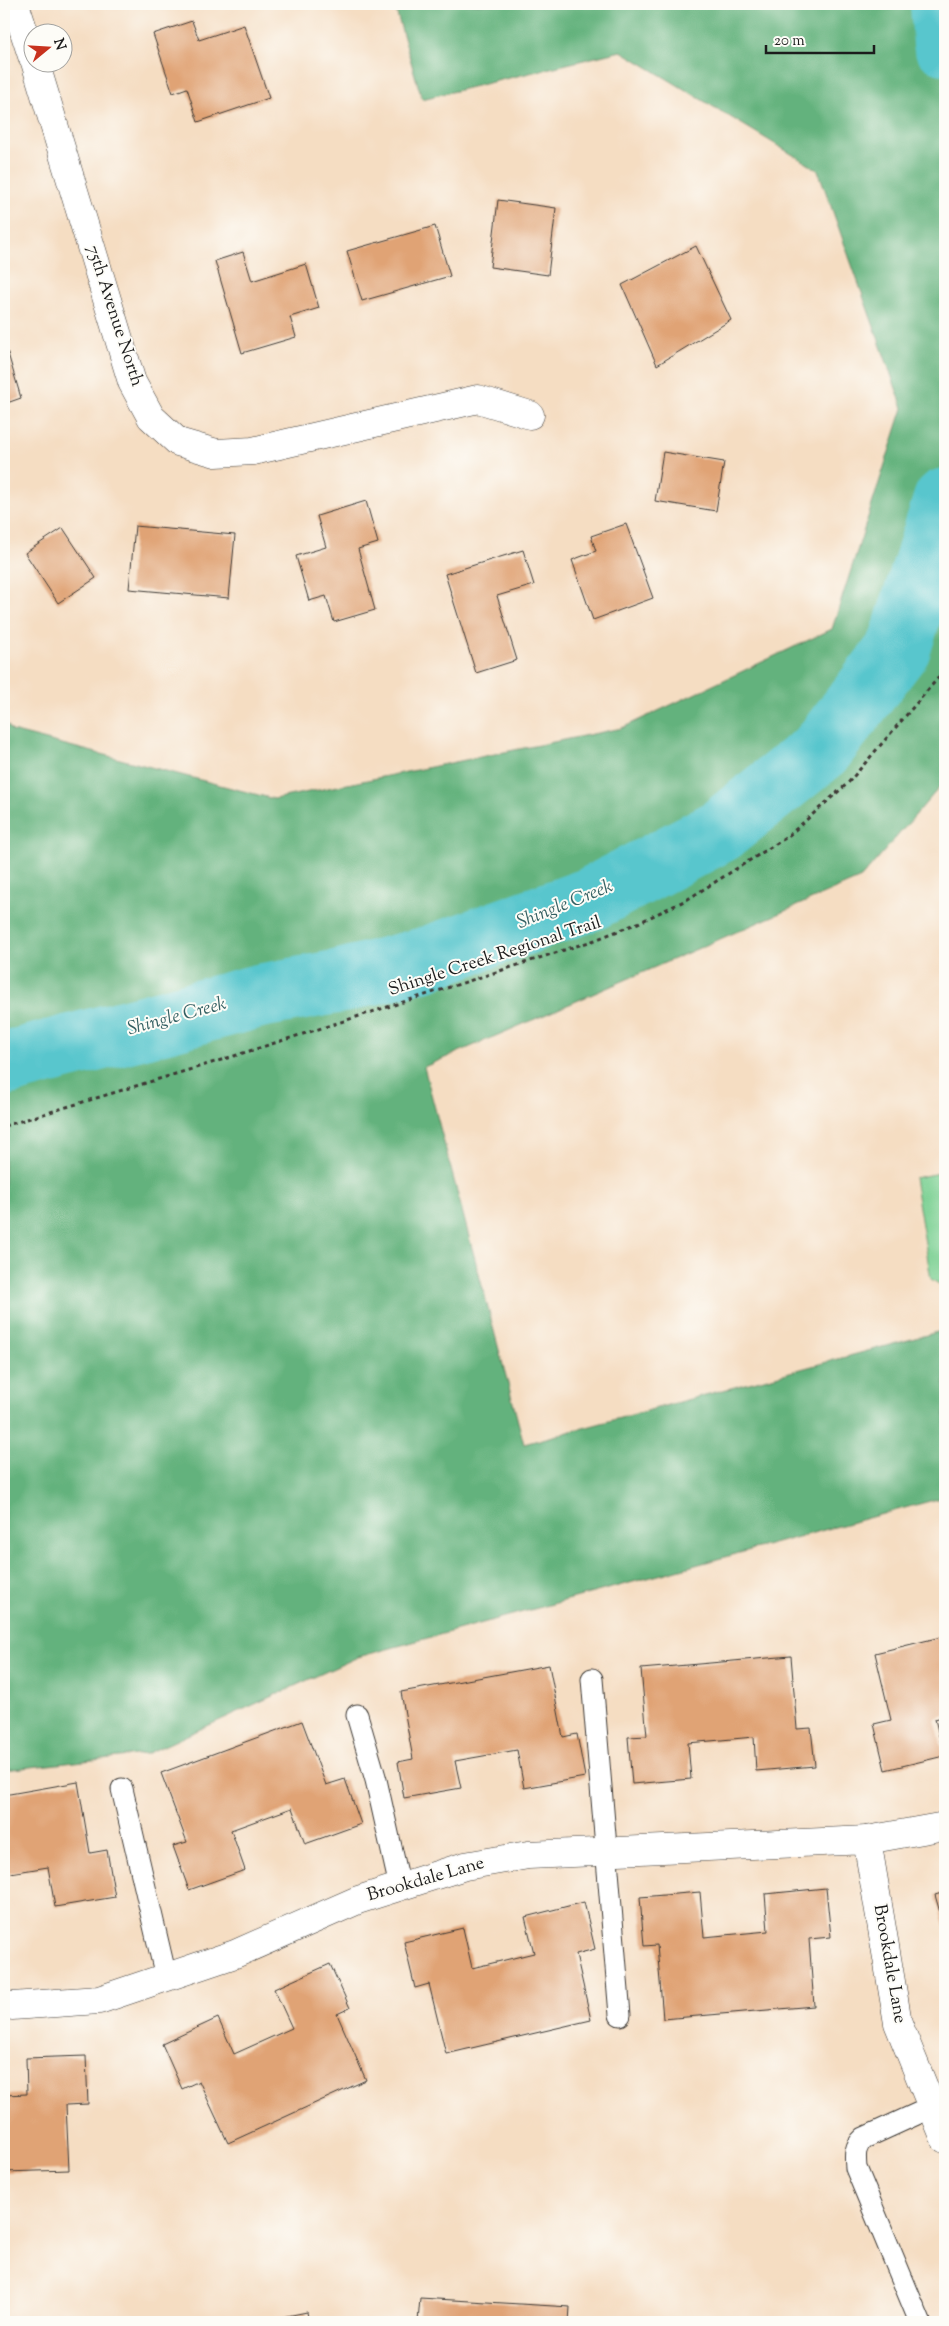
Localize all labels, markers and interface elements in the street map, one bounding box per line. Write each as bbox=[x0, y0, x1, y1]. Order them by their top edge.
north arrow bbox=[22, 22, 72, 72]
scale bar bbox=[766, 22, 874, 54]
text: 20 m bbox=[774, 31, 805, 52]
text: N bbox=[47, 36, 70, 53]
street label: 75th Avenue North bbox=[79, 242, 149, 390]
water label: Shingle Creek bbox=[513, 873, 617, 936]
street label: Shingle Creek Regional Trail bbox=[385, 910, 605, 1004]
water label: Shingle Creek bbox=[125, 991, 230, 1043]
street label: Brookdale Lane bbox=[364, 1851, 488, 1909]
street label: Brookdale Lane bbox=[866, 1902, 912, 2026]

